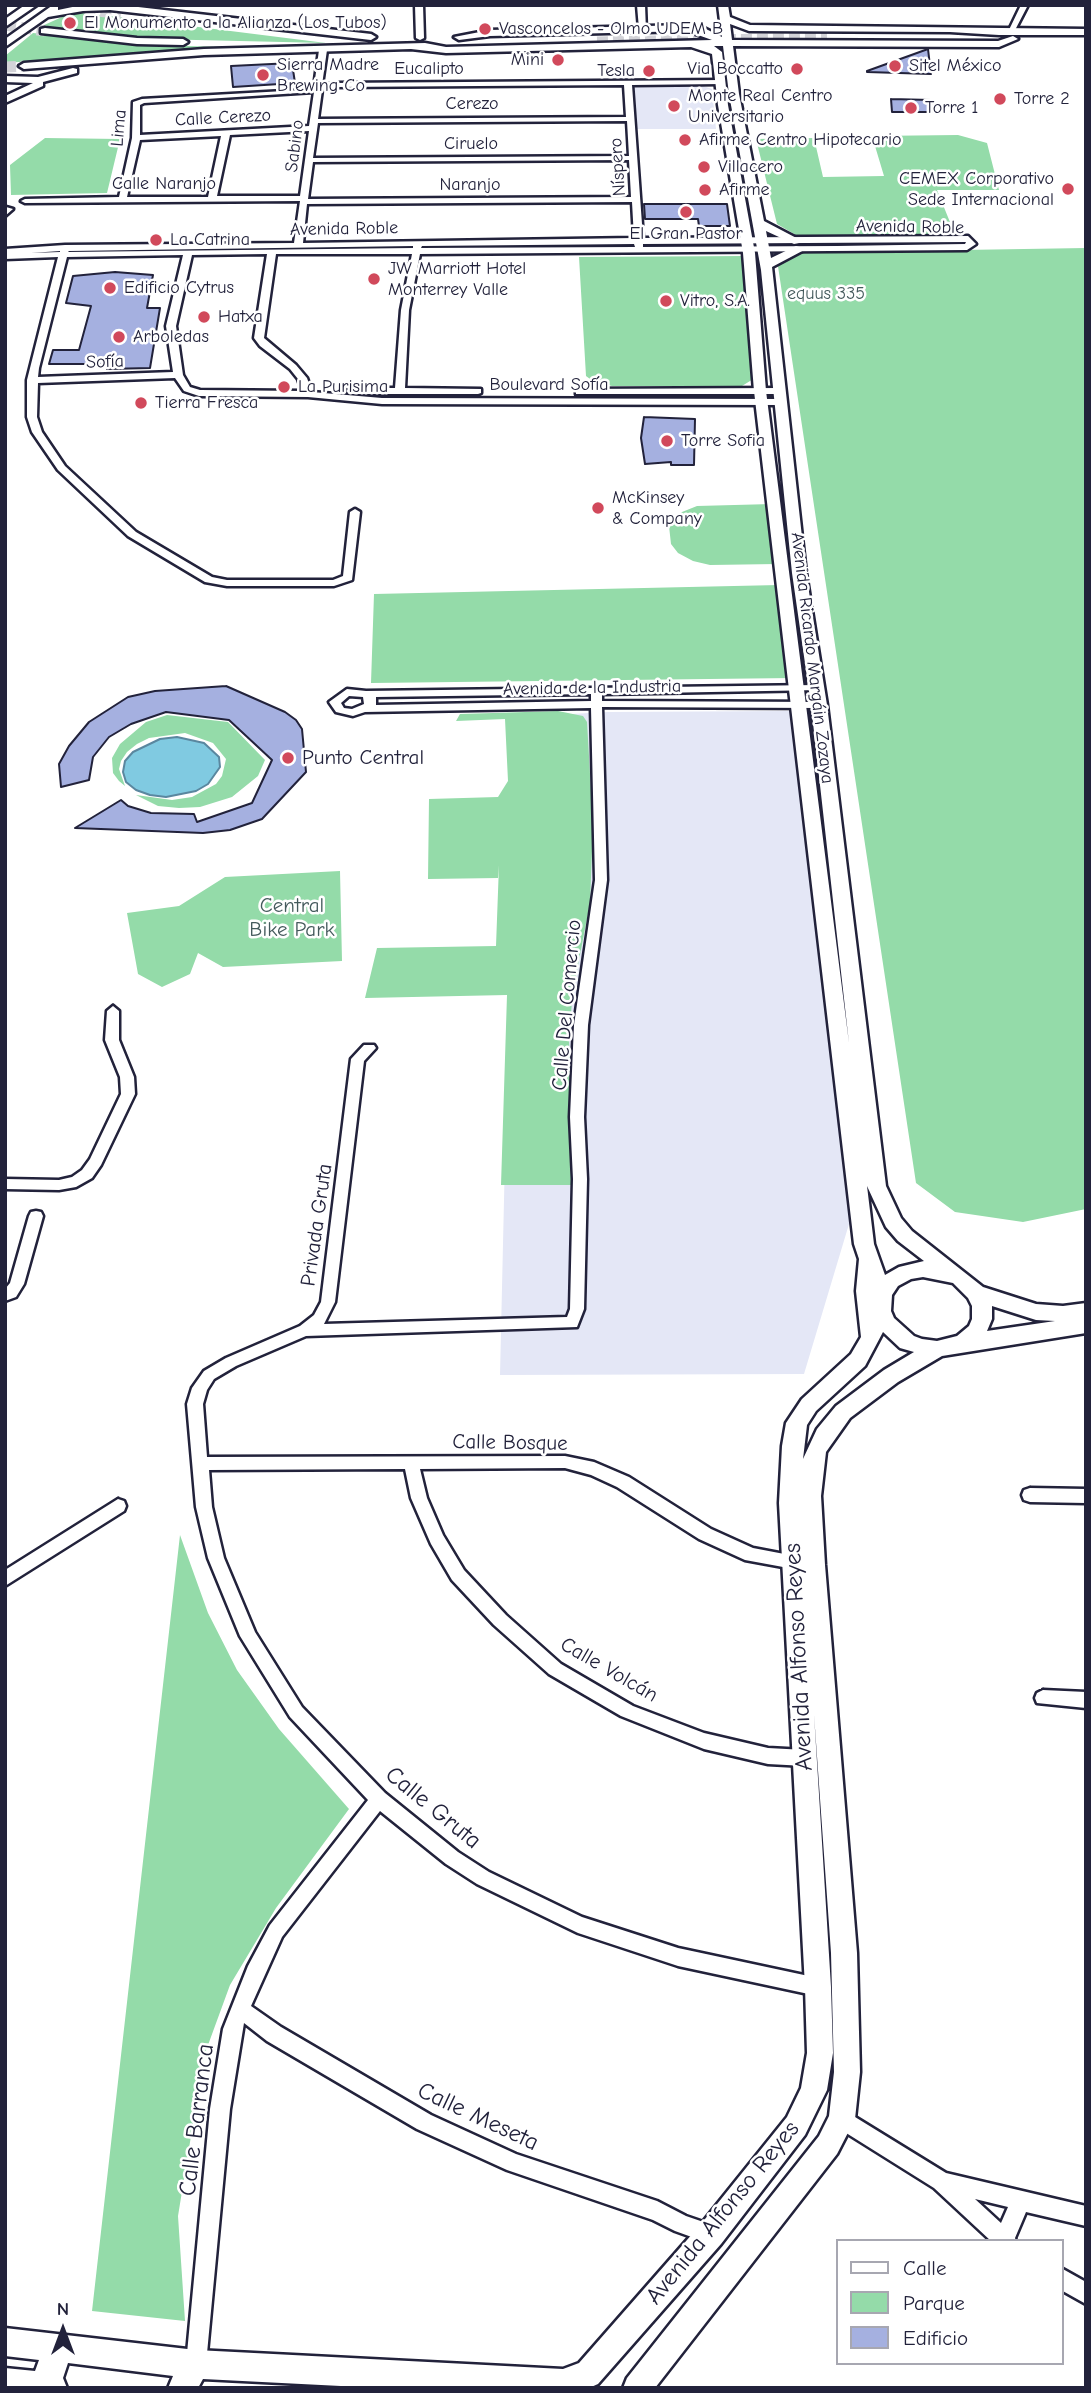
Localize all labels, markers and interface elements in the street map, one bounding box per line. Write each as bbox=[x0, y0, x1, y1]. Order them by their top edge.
place label: El Monumento a la Alianza (Los Tubos) bbox=[84, 12, 387, 34]
marker: El Monumento a la Alianza (Los Tubos) bbox=[62, 15, 78, 31]
place label: Vasconcelos - Olmo UDEM B bbox=[499, 18, 723, 40]
marker: Vasconcelos - Olmo UDEM B bbox=[477, 21, 493, 37]
place label: Mini bbox=[511, 49, 544, 71]
marker: Mini bbox=[550, 52, 566, 68]
place label: Sierra Madre Brewing Co bbox=[277, 54, 379, 96]
place label: Sitel México bbox=[909, 55, 1002, 77]
street label: Eucalipto bbox=[394, 58, 464, 80]
place label: Via Boccatto bbox=[687, 58, 783, 80]
marker: Sitel México bbox=[887, 58, 903, 74]
place label: Tesla bbox=[597, 60, 635, 82]
marker: Via Boccatto bbox=[789, 61, 805, 77]
marker: Tesla bbox=[641, 63, 657, 79]
marker: Sierra Madre Brewing Co bbox=[255, 67, 271, 83]
place label: Monte Real Centro Universitario bbox=[688, 85, 833, 128]
place label: Torre 2 bbox=[1014, 88, 1070, 110]
marker: Torre 2 bbox=[992, 91, 1008, 107]
street label: Cerezo bbox=[446, 93, 498, 115]
place label: Torre 1 bbox=[925, 97, 978, 119]
marker: Monte Real Centro Universitario bbox=[666, 98, 682, 114]
marker: Torre 1 bbox=[903, 100, 919, 116]
street label: Calle Cerezo bbox=[174, 105, 272, 131]
street label: Lima bbox=[107, 108, 131, 148]
street label: Sabino bbox=[281, 119, 309, 173]
place label: Afirme Centro Hipotecario bbox=[699, 129, 902, 151]
marker: Afirme Centro Hipotecario bbox=[677, 132, 693, 148]
street label: Ciruelo bbox=[444, 133, 498, 155]
street label: Níspero bbox=[605, 137, 631, 197]
place label: Villacero bbox=[718, 156, 783, 178]
marker: Villacero bbox=[696, 159, 712, 175]
place label: CEMEX Corporativo Sede Internacional bbox=[899, 168, 1054, 210]
street label: Calle Naranjo bbox=[112, 173, 216, 195]
street label: Naranjo bbox=[440, 174, 500, 196]
place label: Afirme bbox=[719, 179, 770, 201]
marker: CEMEX Corporativo Sede Internacional bbox=[1060, 181, 1076, 197]
marker: Afirme bbox=[697, 182, 713, 198]
marker: El Gran Pastor bbox=[678, 204, 694, 220]
street label: Avenida Roble bbox=[856, 215, 964, 239]
street label: Avenida Roble bbox=[290, 217, 398, 241]
place label: El Gran Pastor bbox=[629, 223, 743, 245]
place label: La Catrina bbox=[170, 229, 250, 251]
marker: La Catrina bbox=[148, 232, 164, 248]
place label: JW Marriott Hotel Monterrey Valle bbox=[388, 258, 526, 300]
marker: JW Marriott Hotel Monterrey Valle bbox=[366, 271, 382, 287]
place label: Edificio Cytrus bbox=[124, 277, 234, 299]
marker: Edificio Cytrus bbox=[102, 280, 118, 296]
park label: equus 335 bbox=[787, 283, 865, 305]
place label: Vitro, S.A. bbox=[680, 290, 750, 312]
marker: Vitro, S.A. bbox=[658, 293, 674, 309]
place label: Hatxa bbox=[218, 306, 263, 328]
marker: Hatxa bbox=[196, 309, 212, 325]
place label: Arboledas bbox=[133, 326, 209, 348]
marker: Arboledas bbox=[111, 329, 127, 345]
street label: Sofía bbox=[86, 351, 124, 373]
street label: Boulevard Sofía bbox=[489, 374, 609, 396]
place label: La Purisima bbox=[298, 376, 388, 398]
marker: La Purisima bbox=[276, 379, 292, 395]
place label: Tierra Fresca bbox=[155, 392, 258, 414]
marker: Tierra Fresca bbox=[133, 395, 149, 411]
place label: Torre Sofia bbox=[681, 430, 765, 452]
marker: Torre Sofia bbox=[659, 433, 675, 449]
place label: McKinsey & Company bbox=[612, 487, 702, 530]
marker: McKinsey & Company bbox=[590, 500, 606, 516]
street label: Avenida Ricardo Margáin Zozaya bbox=[786, 531, 838, 785]
street label: Avenida de la Industria bbox=[503, 676, 681, 700]
place label: Punto Central bbox=[302, 745, 424, 771]
marker: Punto Central bbox=[280, 750, 296, 766]
park label: Central Bike Park bbox=[249, 893, 335, 943]
street label: Calle Del Comercio bbox=[547, 919, 587, 1091]
street label: Privada Gruta bbox=[296, 1162, 338, 1288]
street label: Calle Bosque bbox=[452, 1429, 568, 1457]
street label: Avenida Alfonso Reyes bbox=[779, 1542, 819, 1772]
street label: Calle Volcán bbox=[556, 1632, 662, 1708]
street label: Calle Gruta bbox=[379, 1761, 487, 1855]
street label: Calle Barranca bbox=[173, 2042, 221, 2198]
street label: Calle Meseta bbox=[413, 2076, 543, 2158]
street label: Avenida Alfonso Reyes bbox=[640, 2115, 806, 2311]
legend bbox=[836, 2239, 1063, 2365]
text: Calle bbox=[903, 2256, 946, 2280]
text: Parque bbox=[903, 2291, 965, 2315]
north arrow bbox=[28, 2295, 98, 2365]
text: N bbox=[57, 2298, 69, 2320]
text: Edificio bbox=[903, 2326, 968, 2350]

